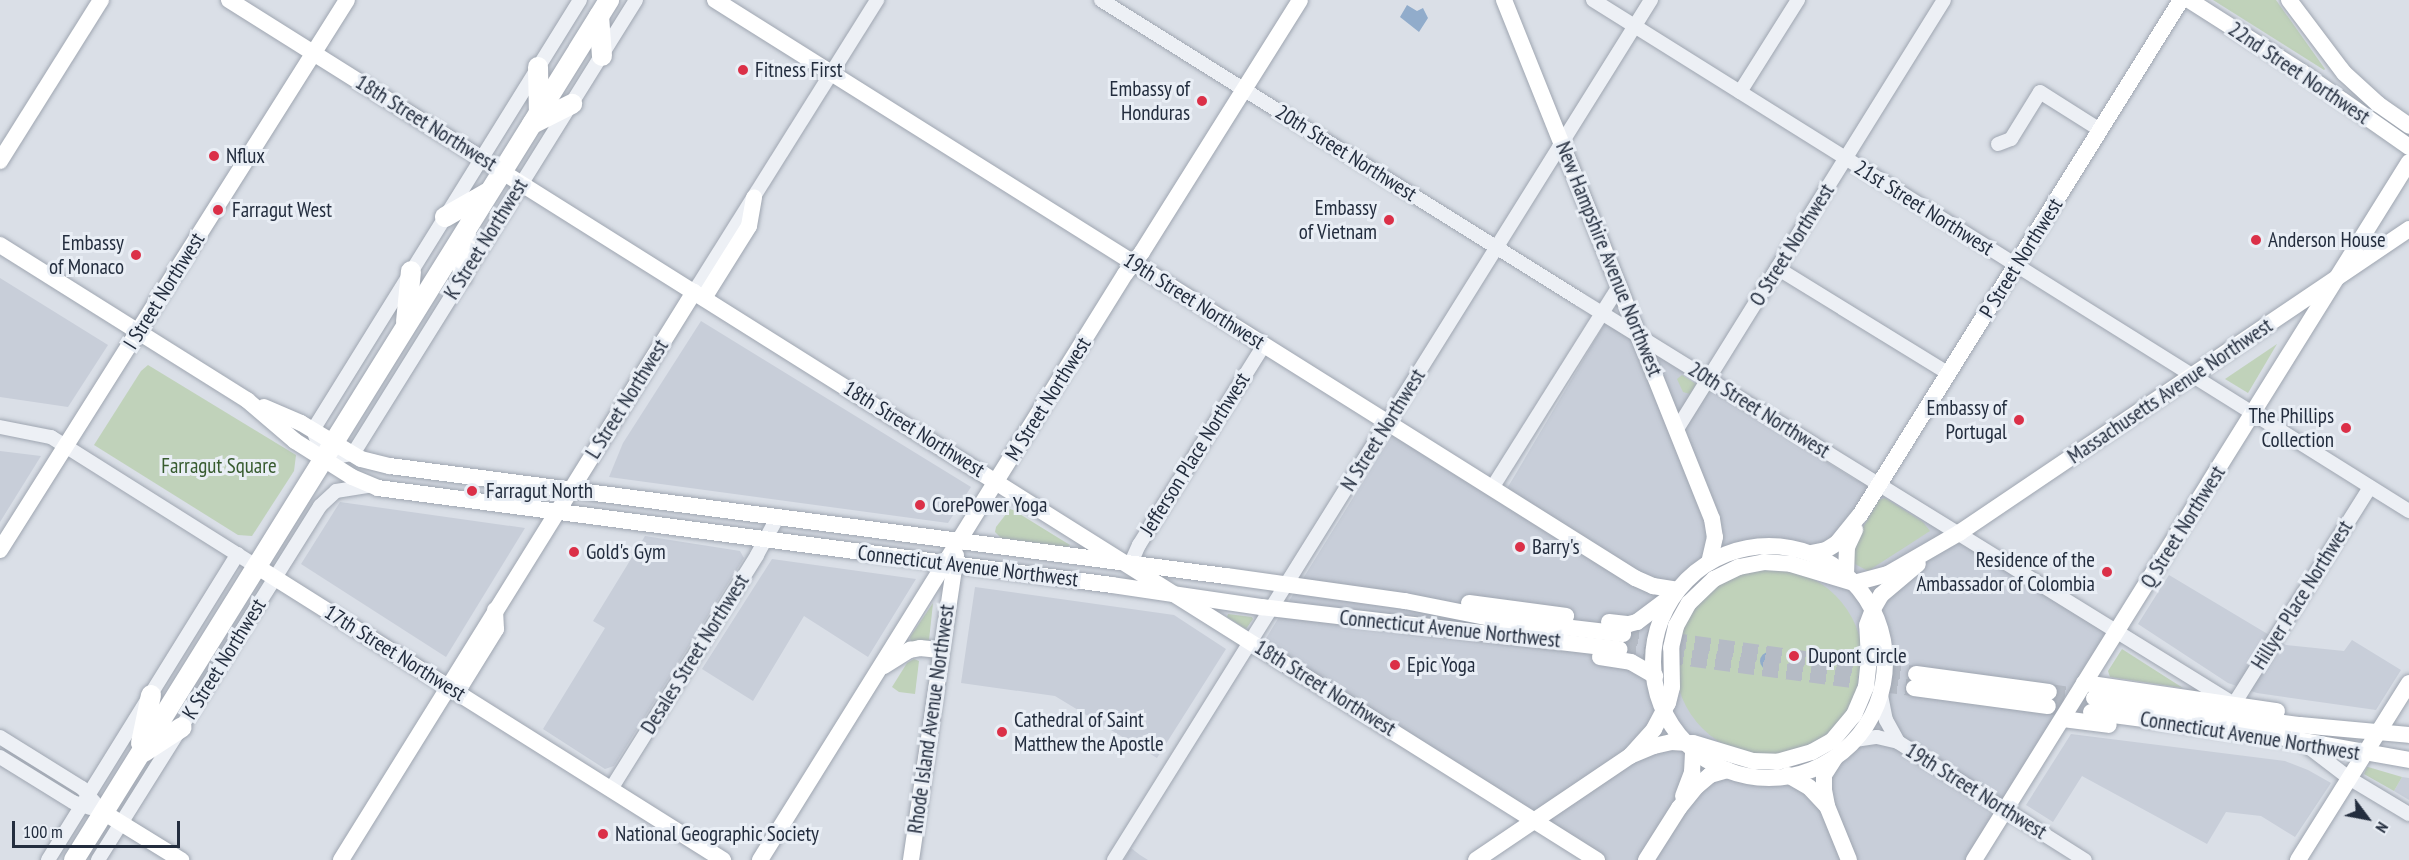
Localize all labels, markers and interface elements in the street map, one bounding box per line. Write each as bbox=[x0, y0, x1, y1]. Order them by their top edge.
street label: 22nd Street Northwest bbox=[2224, 16, 2374, 130]
place label: Fitness First bbox=[755, 57, 842, 83]
marker: Fitness First bbox=[736, 63, 750, 77]
street label: 18th Street Northwest bbox=[351, 69, 501, 177]
place label: Embassy of Honduras bbox=[1109, 76, 1190, 126]
marker: Embassy of Honduras bbox=[1195, 94, 1209, 108]
street label: 20th Street Northwest bbox=[1271, 99, 1421, 207]
street label: New Hampshire Avenue Northwest bbox=[1550, 138, 1668, 380]
place label: Nflux bbox=[226, 143, 265, 169]
marker: Nflux bbox=[207, 149, 221, 163]
street label: 21st Street Northwest bbox=[1850, 155, 1998, 261]
street label: K Street Northwest bbox=[439, 174, 533, 304]
street label: O Street Northwest bbox=[1744, 179, 1840, 311]
street label: P Street Northwest bbox=[1974, 193, 2068, 323]
place label: Embassy of Vietnam bbox=[1298, 195, 1377, 245]
place label: Farragut West bbox=[232, 197, 332, 223]
marker: Farragut West bbox=[209, 201, 227, 219]
marker: Embassy of Vietnam bbox=[1382, 213, 1396, 227]
place label: Anderson House bbox=[2268, 227, 2386, 253]
street label: I Street Northwest bbox=[118, 228, 210, 354]
place label: Embassy of Monaco bbox=[49, 230, 124, 280]
marker: Anderson House bbox=[2249, 233, 2263, 247]
street label: 19th Street Northwest bbox=[1119, 247, 1269, 355]
marker: Embassy of Monaco bbox=[129, 248, 143, 262]
street label: Massachusetts Avenue Northwest bbox=[2063, 313, 2277, 469]
street label: M Street Northwest bbox=[1000, 332, 1096, 466]
street label: L Street Northwest bbox=[580, 334, 674, 464]
street label: 20th Street Northwest bbox=[1684, 356, 1834, 464]
street label: N Street Northwest bbox=[1335, 364, 1431, 496]
street label: Jefferson Place Northwest bbox=[1135, 368, 1255, 540]
street label: 18th Street Northwest bbox=[839, 375, 989, 483]
place label: Embassy of Portugal bbox=[1926, 395, 2007, 445]
place label: The Phillips Collection bbox=[2248, 403, 2334, 453]
marker: Embassy of Portugal bbox=[2012, 413, 2026, 427]
marker: The Phillips Collection bbox=[2339, 421, 2353, 435]
park label: Farragut Square bbox=[161, 453, 277, 479]
street label: Q Street Northwest bbox=[2135, 461, 2231, 593]
place label: Farragut North bbox=[486, 478, 593, 504]
marker: Farragut North bbox=[463, 482, 481, 500]
place label: CorePower Yoga bbox=[932, 492, 1048, 518]
marker: CorePower Yoga bbox=[913, 498, 927, 512]
street label: Hillyer Place Northwest bbox=[2246, 516, 2358, 674]
place label: Barry's bbox=[1532, 534, 1580, 560]
place label: Gold's Gym bbox=[586, 539, 666, 565]
street label: Connecticut Avenue Northwest bbox=[856, 540, 1080, 592]
marker: Barry's bbox=[1513, 540, 1527, 554]
marker: Gold's Gym bbox=[567, 545, 581, 559]
place label: Residence of the Ambassador of Colombia bbox=[1916, 547, 2095, 597]
marker: Residence of the Ambassador of Colombia bbox=[2100, 565, 2114, 579]
street label: Desales Street Northwest bbox=[636, 569, 754, 739]
street label: K Street Northwest bbox=[177, 594, 271, 724]
street label: 17th Street Northwest bbox=[320, 600, 470, 706]
street label: Rhode Island Avenue Northwest bbox=[902, 603, 960, 835]
street label: Connecticut Avenue Northwest bbox=[1338, 605, 1562, 653]
street label: 18th Street Northwest bbox=[1250, 634, 1400, 742]
place label: Dupont Circle bbox=[1808, 643, 1907, 669]
marker: Dupont Circle bbox=[1785, 647, 1803, 665]
place label: Epic Yoga bbox=[1407, 652, 1476, 678]
marker: Epic Yoga bbox=[1388, 658, 1402, 672]
street label: Connecticut Avenue Northwest bbox=[2138, 706, 2362, 766]
place label: Cathedral of Saint Matthew the Apostle bbox=[1014, 707, 1165, 757]
marker: Cathedral of Saint Matthew the Apostle bbox=[995, 725, 1009, 739]
street label: 19th Street Northwest bbox=[1901, 737, 2051, 845]
north arrow bbox=[2337, 788, 2397, 848]
scale bar bbox=[15, 809, 183, 847]
text: N bbox=[2371, 819, 2393, 836]
text: 100 m bbox=[23, 820, 63, 843]
place label: National Geographic Society bbox=[615, 821, 819, 847]
marker: National Geographic Society bbox=[596, 827, 610, 841]

